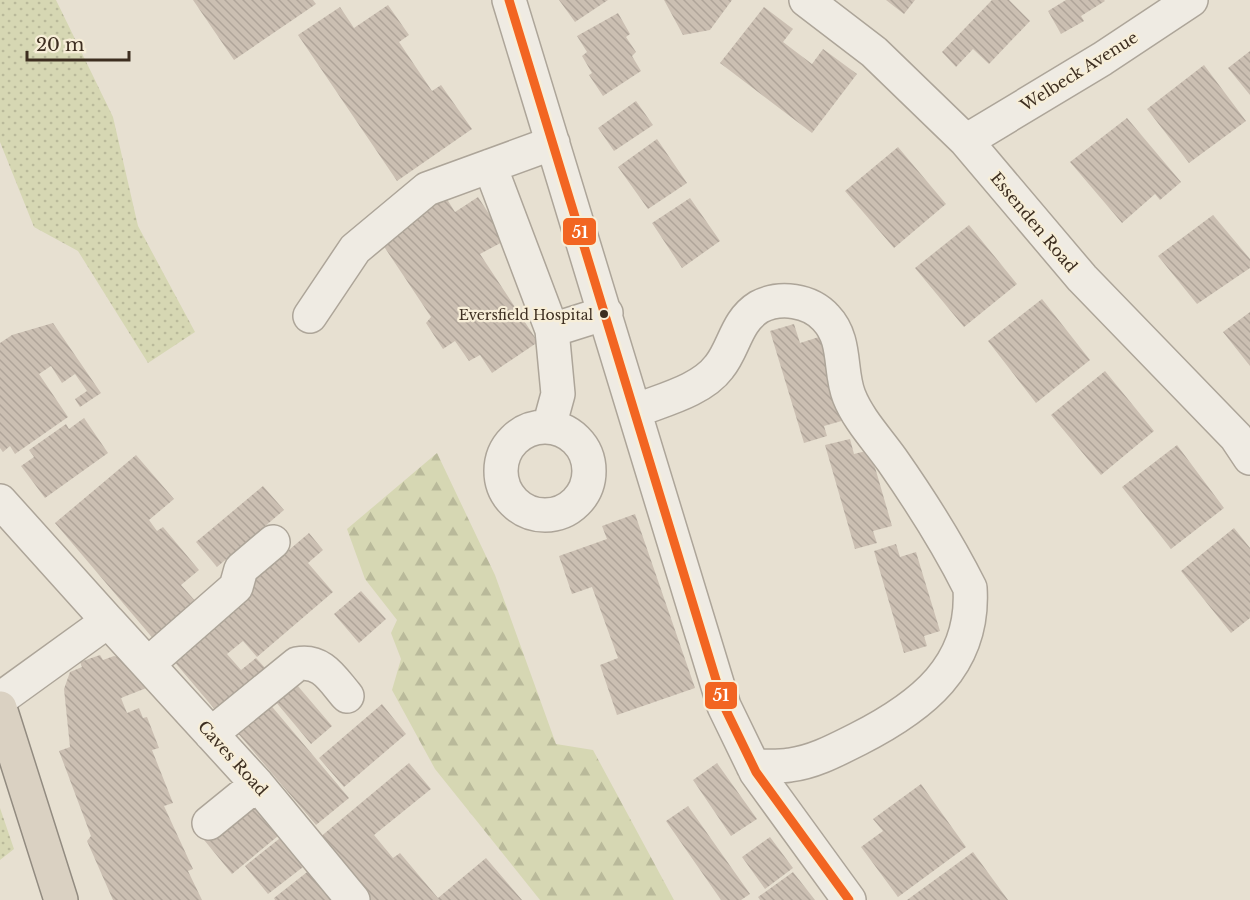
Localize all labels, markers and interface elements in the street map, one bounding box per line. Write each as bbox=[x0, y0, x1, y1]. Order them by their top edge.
scale bar bbox=[27, 24, 129, 62]
street label: Welbeck Avenue bbox=[1016, 27, 1141, 116]
text: 20 m bbox=[36, 34, 84, 56]
street label: Essenden Road bbox=[986, 168, 1082, 276]
line badge: 51 bbox=[562, 217, 597, 246]
text: 51 bbox=[572, 222, 588, 242]
place label: Eversfield Hospital bbox=[459, 306, 593, 324]
marker: Eversfield Hospital bbox=[598, 308, 610, 320]
line badge: 51 bbox=[704, 681, 738, 710]
text: 51 bbox=[713, 685, 729, 705]
street label: Caves Road bbox=[194, 716, 272, 800]

